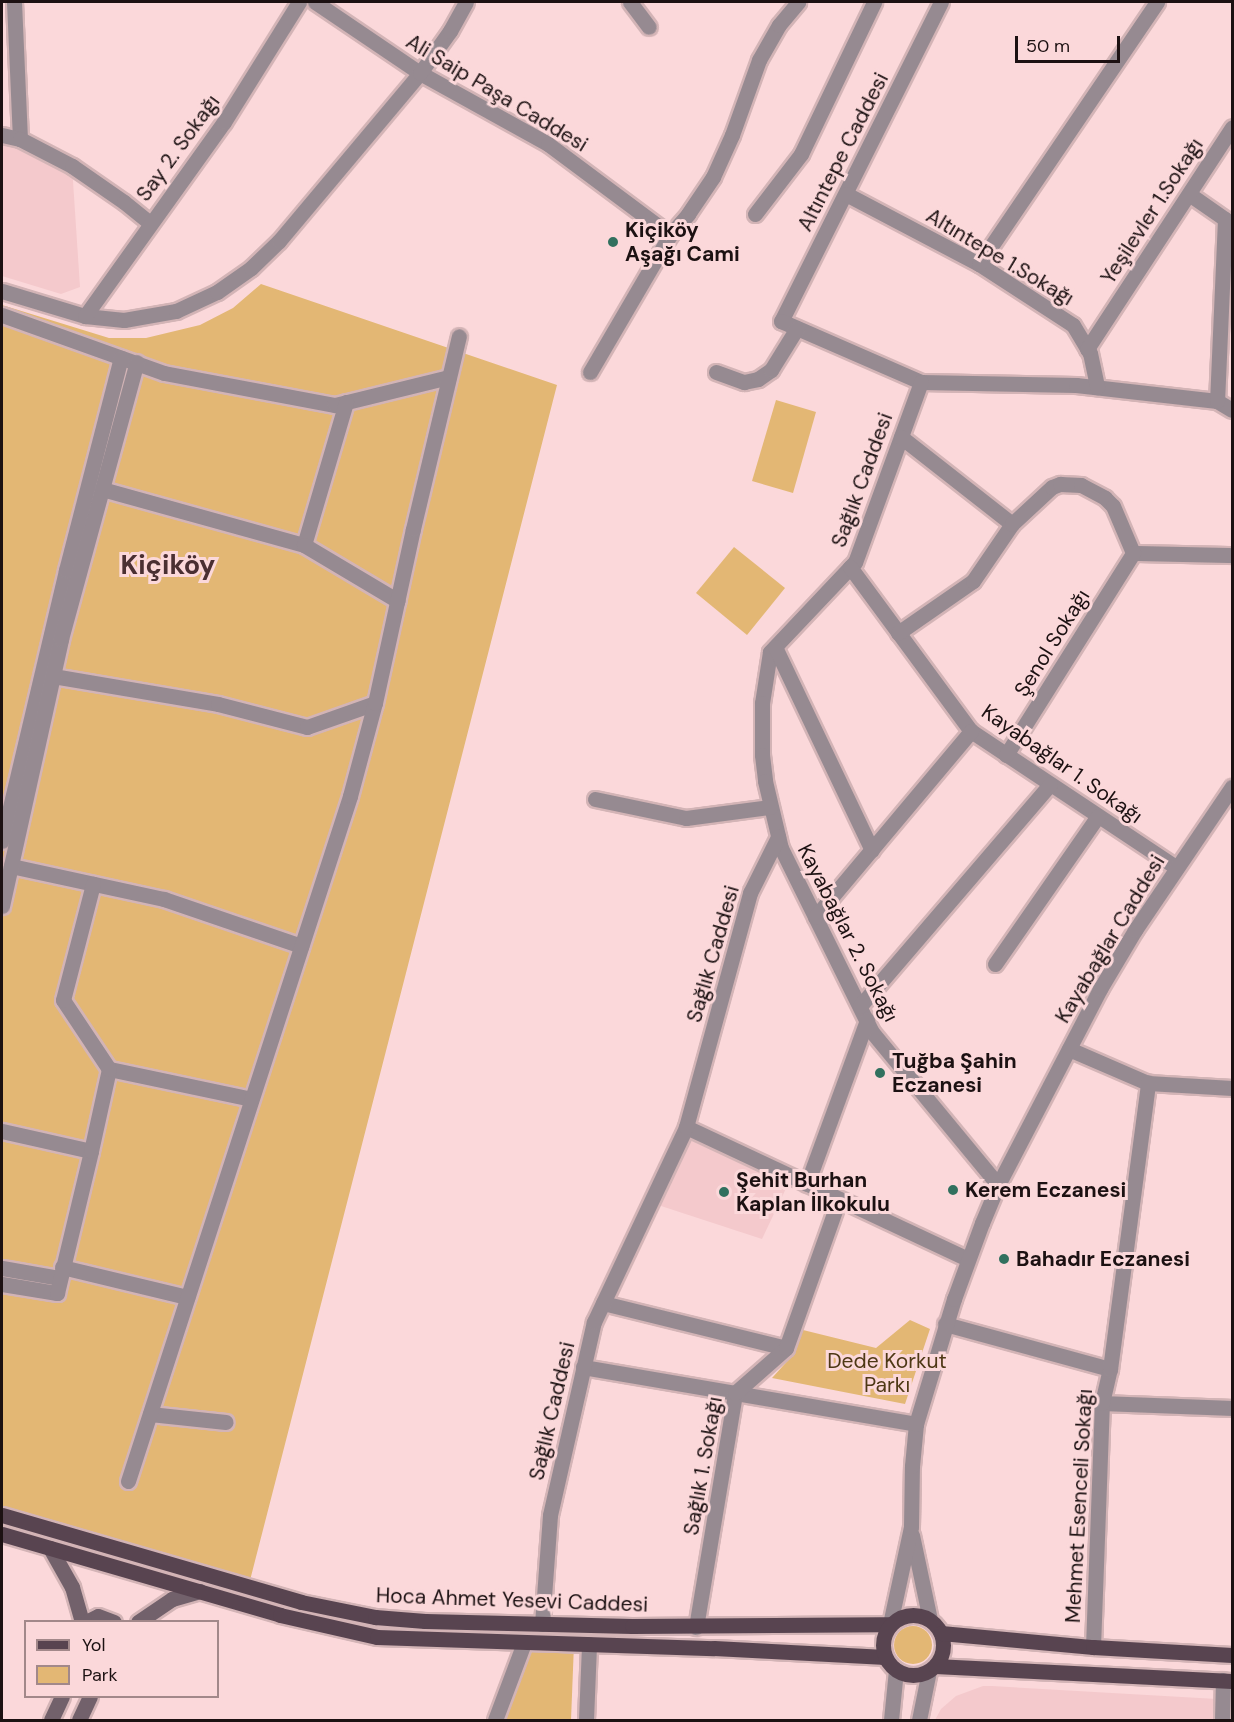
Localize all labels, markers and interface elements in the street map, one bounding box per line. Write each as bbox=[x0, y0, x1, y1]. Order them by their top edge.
scale bar bbox=[1018, 24, 1123, 62]
street label: Ali Saip Paşa Caddesi bbox=[402, 29, 592, 157]
text: 50 m bbox=[1026, 34, 1070, 58]
street label: Altıntepe Caddesi bbox=[792, 69, 894, 235]
street label: Say 2. Sokağı bbox=[131, 90, 225, 206]
street label: Yeşilevler 1.Sokağı bbox=[1095, 133, 1209, 289]
street label: Altıntepe 1.Sokağı bbox=[922, 203, 1078, 311]
place label: Kiçiköy Aşağı Cami bbox=[625, 217, 740, 267]
marker: Kiçiköy Aşağı Cami bbox=[606, 235, 620, 249]
street label: Sağlık Caddesi bbox=[826, 409, 898, 551]
district label: Kiçiköy bbox=[121, 549, 215, 581]
street label: Şenol Sokağı bbox=[1009, 585, 1095, 701]
street label: Kayabağlar 1. Sokağı bbox=[977, 699, 1147, 829]
street label: Kayabağlar 2. Sokağı bbox=[792, 840, 904, 1026]
street label: Kayabağlar Caddesi bbox=[1050, 850, 1170, 1028]
street label: Sağlık Caddesi bbox=[681, 883, 745, 1025]
place label: Tuğba Şahin Eczanesi bbox=[892, 1048, 1017, 1098]
marker: Tuğba Şahin Eczanesi bbox=[873, 1066, 887, 1080]
place label: Şehit Burhan Kaplan İlkokulu bbox=[736, 1167, 890, 1217]
place label: Kerem Eczanesi bbox=[965, 1177, 1126, 1203]
marker: Kerem Eczanesi bbox=[946, 1183, 960, 1197]
marker: Şehit Burhan Kaplan İlkokulu bbox=[717, 1185, 731, 1199]
place label: Bahadır Eczanesi bbox=[1016, 1246, 1190, 1272]
marker: Bahadır Eczanesi bbox=[997, 1252, 1011, 1266]
street label: Sağlık Caddesi bbox=[524, 1339, 580, 1483]
park label: Dede Korkut Parkı bbox=[827, 1348, 947, 1398]
street label: Mehmet Esenceli Sokağı bbox=[1060, 1388, 1098, 1624]
street label: Sağlık 1. Sokağı bbox=[678, 1395, 728, 1537]
street label: Hoca Ahmet Yesevi Caddesi bbox=[376, 1583, 648, 1617]
legend bbox=[24, 1620, 219, 1698]
text: Yol bbox=[82, 1633, 106, 1657]
text: Park bbox=[82, 1663, 118, 1687]

